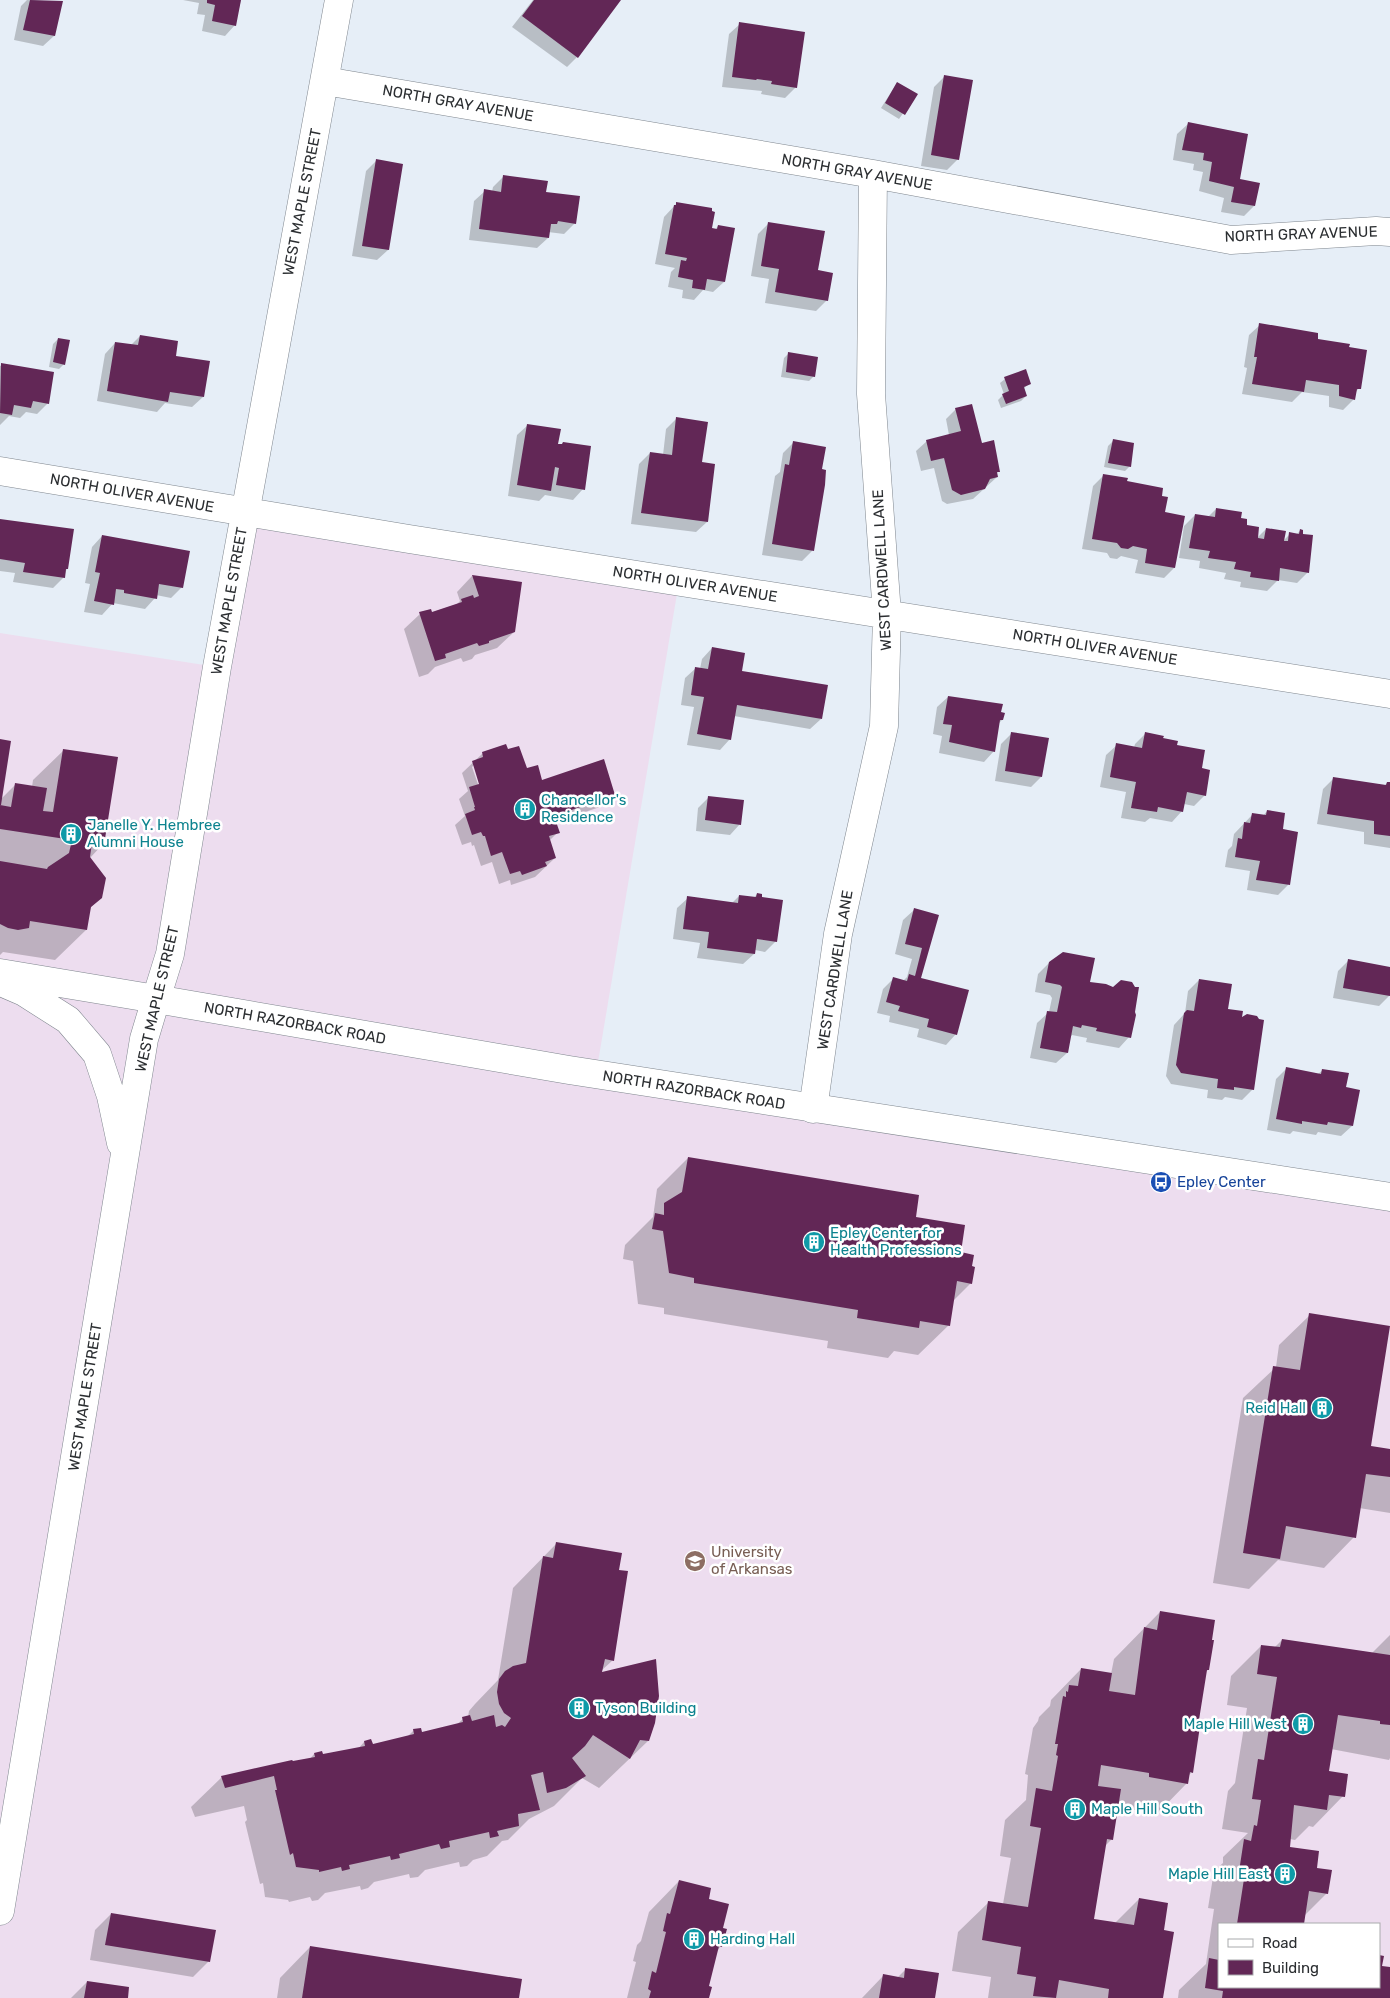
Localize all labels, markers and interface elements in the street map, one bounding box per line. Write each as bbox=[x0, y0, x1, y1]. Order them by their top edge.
street label: NORTH GRAY AVENUE bbox=[381, 81, 535, 125]
street label: WEST MAPLE STREET bbox=[279, 127, 325, 277]
street label: NORTH GRAY AVENUE bbox=[780, 150, 934, 194]
street label: NORTH GRAY AVENUE bbox=[1224, 222, 1378, 246]
street label: NORTH OLIVER AVENUE bbox=[49, 470, 215, 516]
street label: WEST CARDWELL LANE bbox=[869, 489, 895, 651]
street label: WEST MAPLE STREET bbox=[207, 525, 251, 676]
street label: NORTH OLIVER AVENUE bbox=[611, 562, 779, 606]
street label: NORTH OLIVER AVENUE bbox=[1011, 625, 1179, 669]
place label: Chancellor's Residence bbox=[541, 791, 627, 826]
building icon: Chancellor's Residence bbox=[513, 797, 537, 821]
place label: Janelle Y. Hembree Alumni House bbox=[87, 816, 221, 851]
building icon: Janelle Y. Hembree Alumni House bbox=[59, 822, 83, 846]
street label: WEST CARDWELL LANE bbox=[813, 889, 857, 1051]
street label: WEST MAPLE STREET bbox=[131, 924, 183, 1074]
street label: NORTH RAZORBACK ROAD bbox=[203, 998, 387, 1048]
street label: NORTH RAZORBACK ROAD bbox=[601, 1067, 787, 1113]
bus stop icon: Epley Center bbox=[1149, 1170, 1173, 1194]
place label: Epley Center bbox=[1177, 1173, 1266, 1191]
place label: Epley Center for Health Professions bbox=[830, 1224, 962, 1259]
building icon: Epley Center for Health Professions bbox=[802, 1230, 826, 1254]
street label: WEST MAPLE STREET bbox=[64, 1321, 106, 1472]
building icon: Reid Hall bbox=[1310, 1396, 1334, 1420]
place label: Reid Hall bbox=[1245, 1399, 1306, 1417]
place label: University of Arkansas bbox=[711, 1543, 793, 1578]
school or university icon: University of Arkansas bbox=[683, 1549, 707, 1573]
building icon: Tyson Building bbox=[567, 1696, 591, 1720]
place label: Tyson Building bbox=[595, 1699, 696, 1717]
building icon: Maple Hill West bbox=[1291, 1712, 1315, 1736]
place label: Maple Hill West bbox=[1183, 1715, 1287, 1733]
building icon: Maple Hill South bbox=[1063, 1797, 1087, 1821]
place label: Maple Hill South bbox=[1091, 1800, 1203, 1818]
building icon: Maple Hill East bbox=[1273, 1862, 1297, 1886]
place label: Maple Hill East bbox=[1168, 1865, 1269, 1883]
legend bbox=[1218, 1923, 1380, 1988]
building icon: Harding Hall bbox=[682, 1927, 706, 1951]
place label: Harding Hall bbox=[710, 1930, 795, 1948]
text: Road bbox=[1262, 1934, 1298, 1952]
text: Building bbox=[1262, 1959, 1319, 1977]

